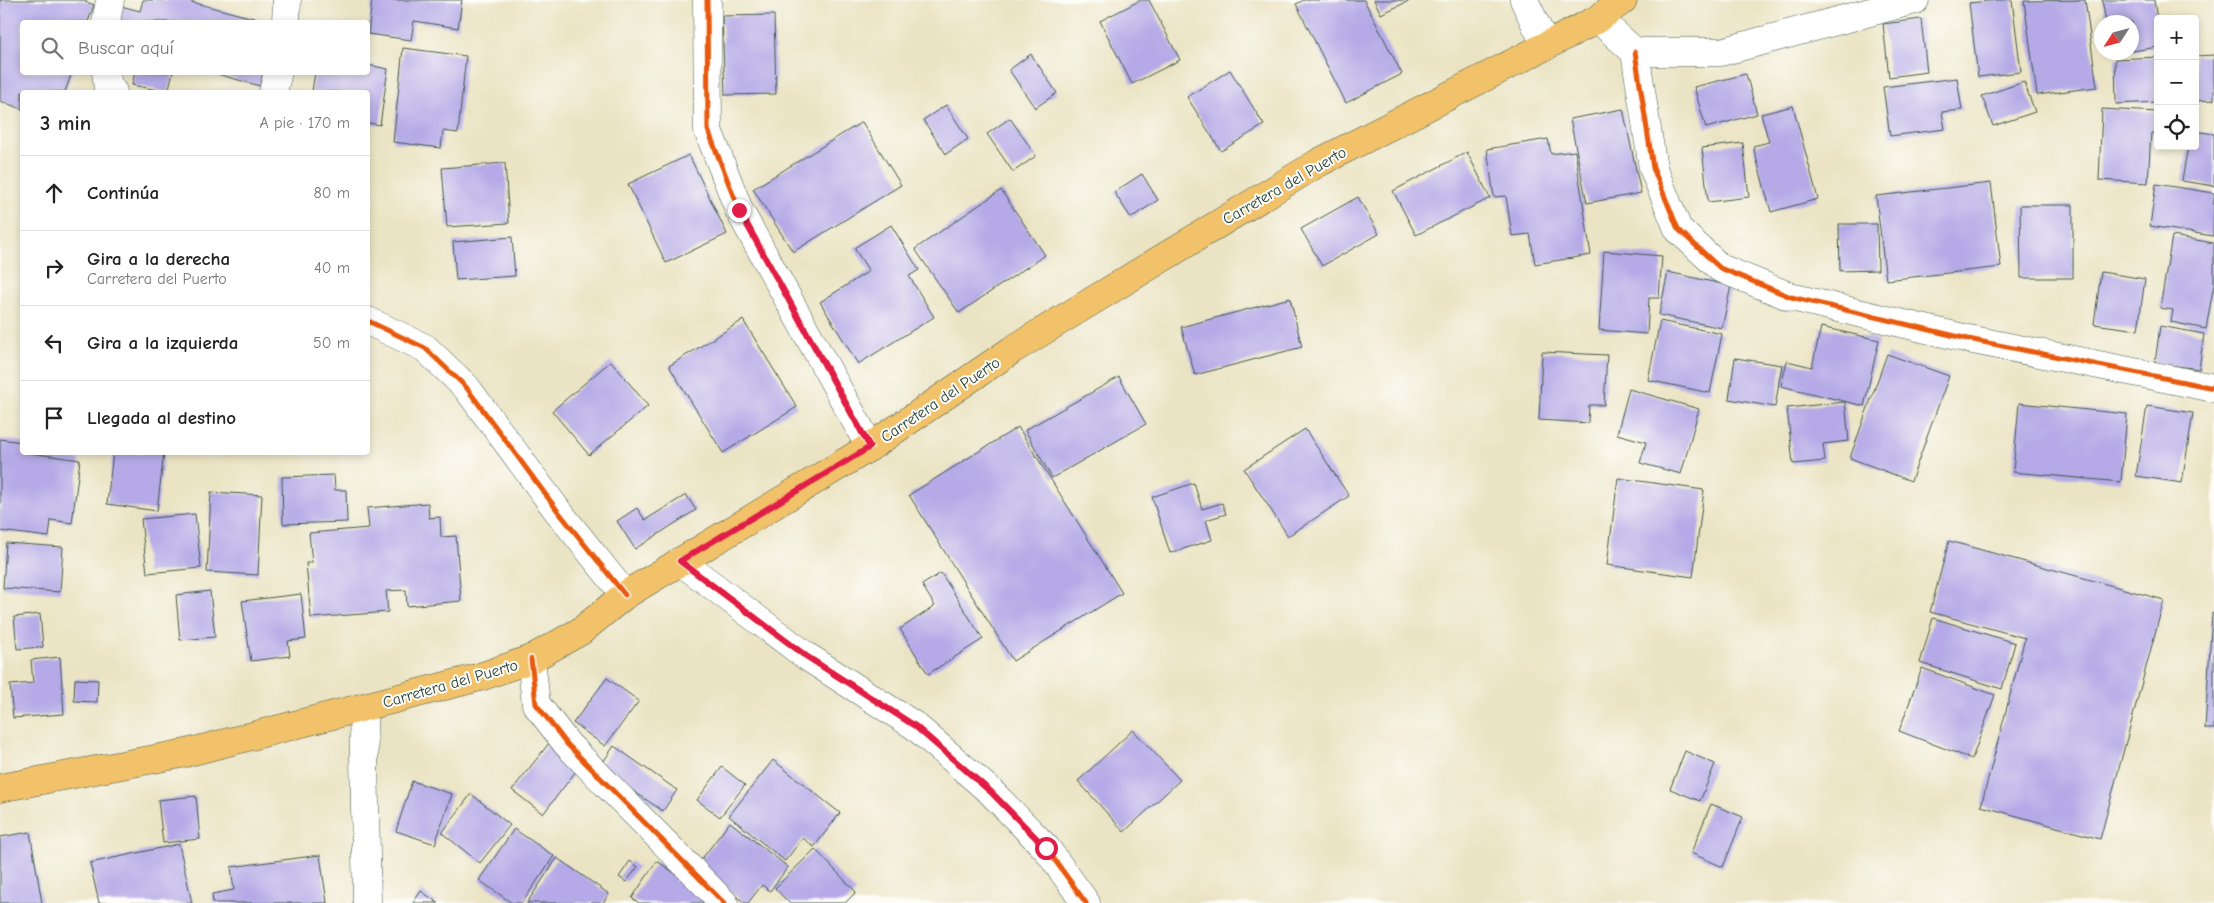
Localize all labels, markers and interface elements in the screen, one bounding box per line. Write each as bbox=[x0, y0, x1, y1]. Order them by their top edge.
north arrow bbox=[2094, 15, 2139, 60]
map controls bbox=[2154, 15, 2199, 150]
button: + bbox=[2154, 15, 2199, 60]
search box bbox=[20, 20, 370, 75]
icon: search bbox=[38, 34, 66, 62]
text: Buscar aquí bbox=[78, 37, 174, 59]
button: − bbox=[2154, 60, 2199, 105]
button: locate bbox=[2154, 105, 2199, 150]
text: 3 min bbox=[40, 111, 91, 135]
text: A pie · 170 m bbox=[259, 114, 350, 132]
street label: Carretera del Puerto bbox=[1220, 143, 1349, 229]
icon: ahead bbox=[40, 179, 68, 207]
text: Continúa bbox=[87, 182, 159, 204]
text: 80 m bbox=[313, 184, 350, 202]
route end bbox=[728, 199, 751, 222]
text: Gira a la derecha bbox=[87, 248, 230, 270]
icon: right bbox=[40, 254, 68, 282]
text: 40 m bbox=[314, 259, 350, 277]
text: Carretera del Puerto bbox=[87, 270, 227, 288]
icon: left bbox=[40, 329, 68, 357]
text: Gira a la izquierda bbox=[87, 332, 238, 354]
text: 50 m bbox=[313, 334, 350, 352]
street label: Carretera del Puerto bbox=[878, 353, 1004, 446]
icon: arrive bbox=[40, 404, 68, 432]
text: Llegada al destino bbox=[87, 407, 236, 429]
street label: Carretera del Puerto bbox=[381, 656, 520, 712]
route start bbox=[1035, 837, 1058, 860]

